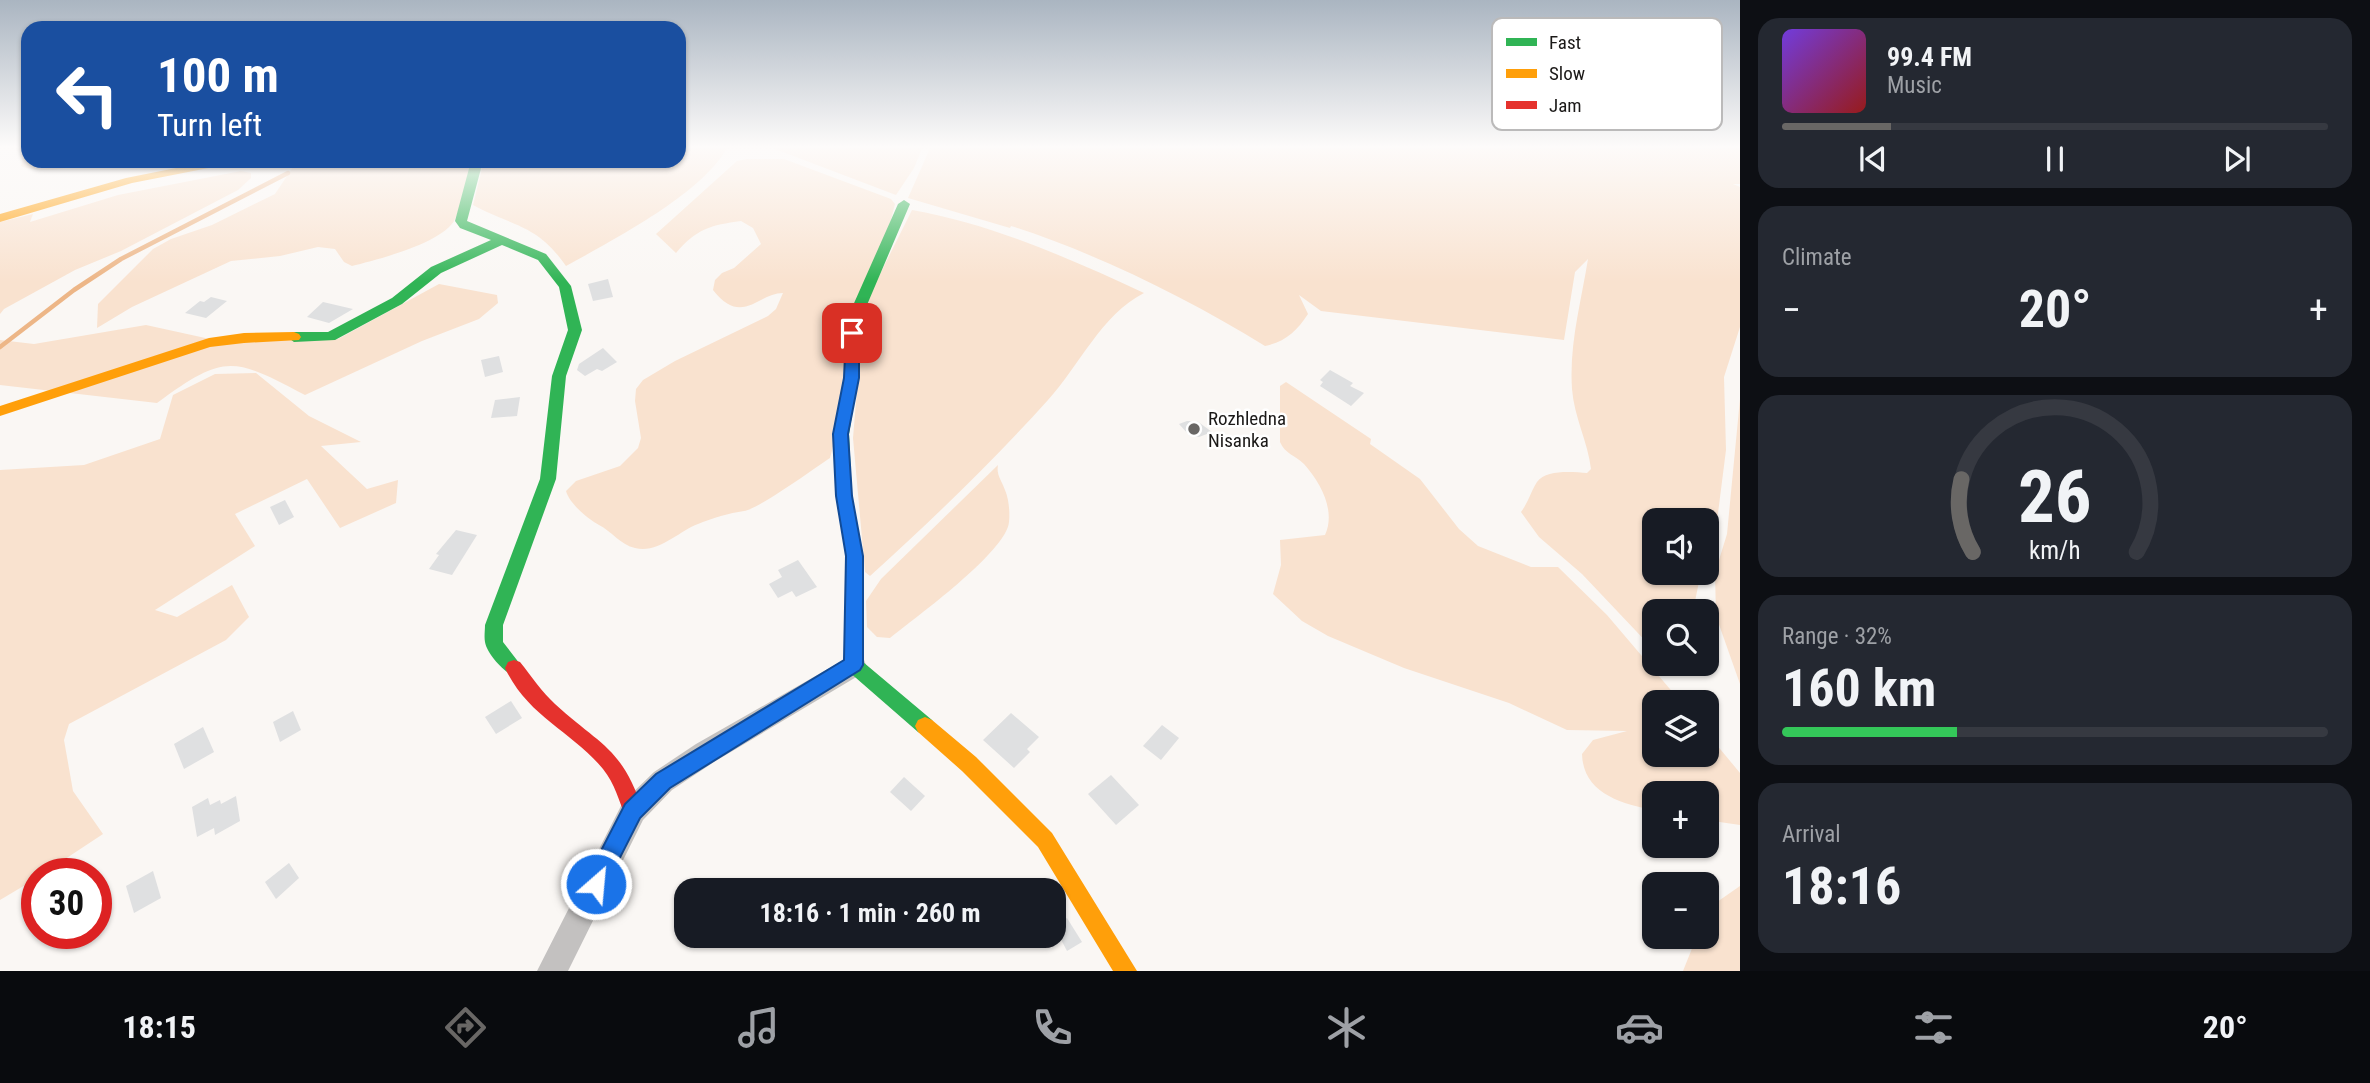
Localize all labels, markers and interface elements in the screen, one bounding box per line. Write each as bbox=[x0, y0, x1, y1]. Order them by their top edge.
legend bbox=[1492, 18, 1722, 130]
text: Fast bbox=[1549, 31, 1581, 54]
text: 99.4 FM bbox=[1887, 42, 1972, 72]
text: 100 m bbox=[157, 47, 279, 104]
icon: left bbox=[42, 49, 133, 140]
text: Slow bbox=[1549, 62, 1585, 85]
text: Music bbox=[1887, 72, 1942, 99]
text: Jam bbox=[1549, 94, 1582, 117]
text: Turn left bbox=[157, 106, 262, 144]
icon: previous bbox=[1854, 140, 1892, 178]
icon: pause bbox=[2036, 140, 2074, 178]
icon: next bbox=[2218, 140, 2256, 178]
text: Climate bbox=[1782, 244, 1852, 271]
text: 20° bbox=[2019, 279, 2091, 340]
text: − bbox=[1782, 288, 1801, 332]
text: + bbox=[2309, 288, 2328, 332]
pin bbox=[822, 303, 882, 363]
icon: arrive bbox=[833, 314, 871, 352]
place label: Rozhledna Nisanka bbox=[1208, 407, 1286, 452]
marker: Rozhledna Nisanka bbox=[1186, 421, 1202, 437]
text: 26 bbox=[2018, 454, 2092, 540]
map controls bbox=[1642, 508, 1719, 949]
button: sound bbox=[1642, 508, 1719, 585]
text: km/h bbox=[2029, 535, 2081, 564]
button: search bbox=[1642, 599, 1719, 676]
text: Range · 32% bbox=[1782, 623, 1892, 650]
text: 160 km bbox=[1782, 658, 1936, 719]
button: layers bbox=[1642, 690, 1719, 767]
button: + bbox=[1642, 781, 1719, 858]
text: Arrival bbox=[1782, 821, 1841, 848]
position arrow bbox=[559, 847, 633, 921]
text: 18:16 bbox=[1782, 856, 1901, 917]
speed limit sign: 30 bbox=[21, 858, 112, 949]
button: − bbox=[1642, 872, 1719, 949]
text: 18:16 · 1 min · 260 m bbox=[760, 898, 980, 928]
icon: directions bbox=[441, 1003, 490, 1052]
icon: music bbox=[734, 1003, 783, 1052]
icon: phone bbox=[1028, 1003, 1077, 1052]
icon: climate bbox=[1322, 1003, 1371, 1052]
icon: car bbox=[1615, 1003, 1664, 1052]
icon: filters bbox=[1909, 1003, 1958, 1052]
text: 18:15 bbox=[122, 1008, 196, 1046]
text: 20° bbox=[2203, 1008, 2248, 1046]

